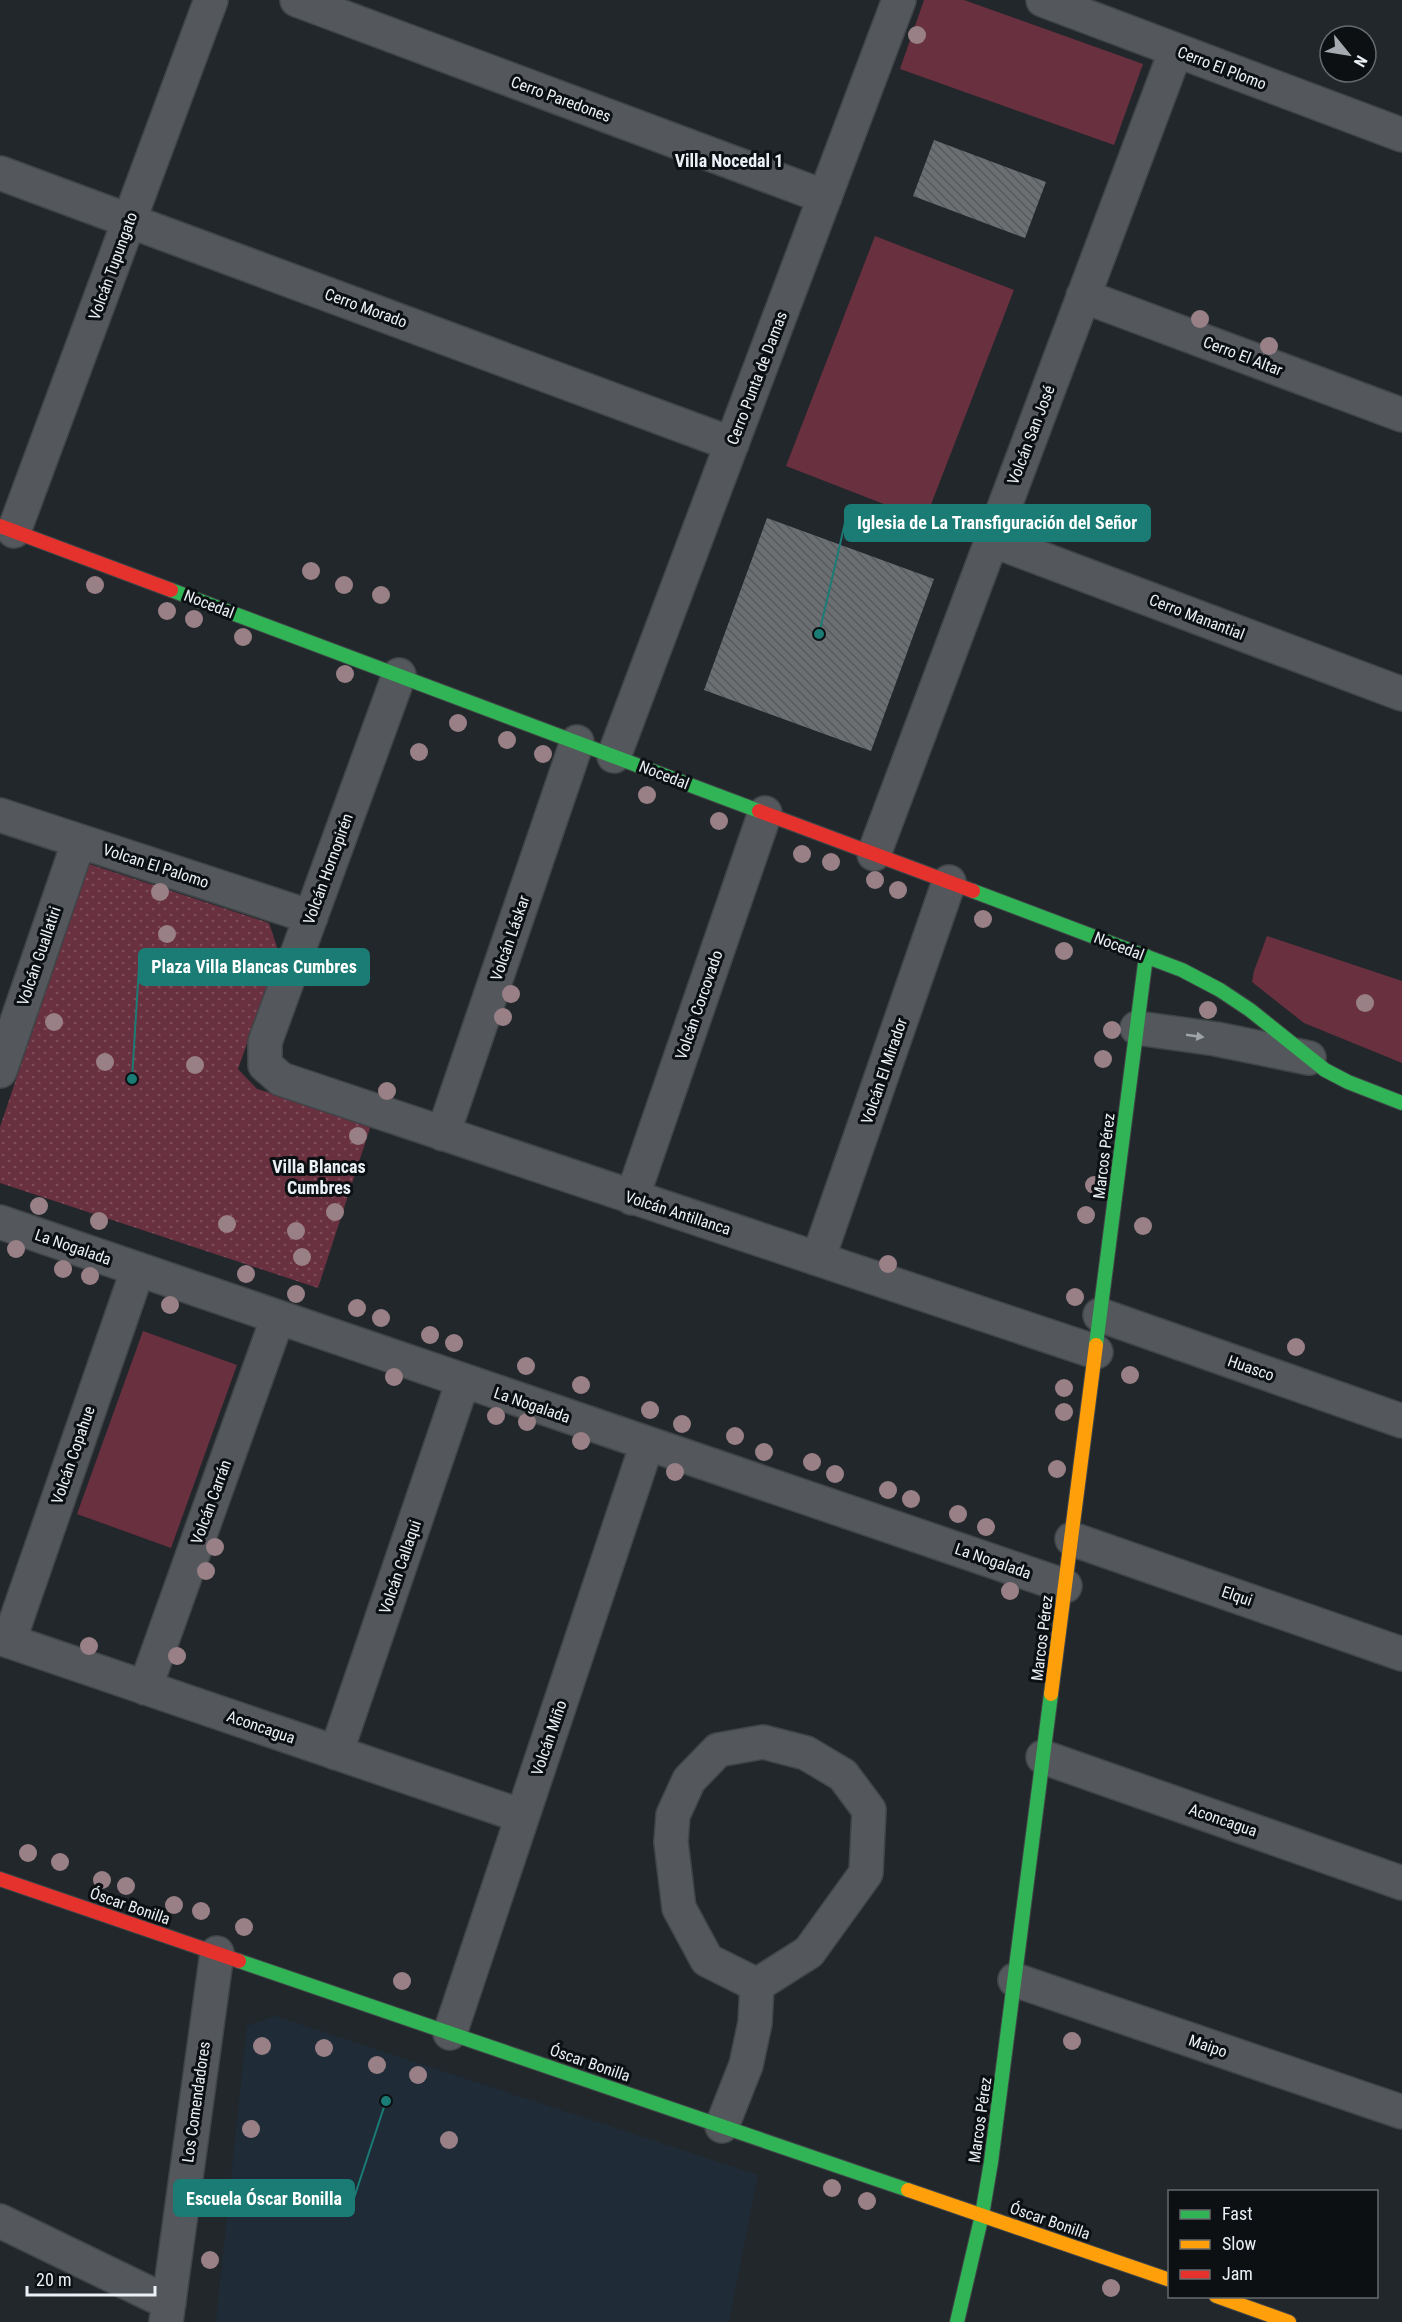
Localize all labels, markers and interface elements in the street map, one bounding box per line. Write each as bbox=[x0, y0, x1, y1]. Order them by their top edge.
north arrow bbox=[1318, 24, 1378, 84]
street label: Cerro El Plomo bbox=[1175, 42, 1269, 94]
text: N bbox=[1350, 52, 1371, 70]
street label: Cerro Paredones bbox=[508, 72, 614, 126]
district label: Villa Nocedal 1 bbox=[675, 150, 783, 171]
street label: Volcán Tupungato bbox=[85, 209, 141, 323]
street label: Cerro Morado bbox=[322, 284, 410, 332]
street label: Cerro Punta de Damas bbox=[723, 309, 791, 447]
street label: Cerro El Altar bbox=[1201, 332, 1285, 380]
street label: Volcán San José bbox=[1003, 383, 1059, 487]
callout: Iglesia de La Transfiguración del Señor bbox=[845, 505, 1150, 541]
text: Iglesia de La Transfiguración del Señor bbox=[857, 512, 1137, 533]
street label: Nocedal bbox=[181, 586, 237, 622]
street label: Cerro Manantial bbox=[1147, 590, 1247, 644]
street label: Nocedal bbox=[636, 757, 692, 793]
street label: Volcán Hornopirén bbox=[299, 811, 357, 927]
street label: Volcan El Palomo bbox=[101, 840, 211, 892]
street label: Volcán Láskar bbox=[487, 893, 534, 983]
street label: Volcán Guallatiri bbox=[13, 904, 65, 1008]
street label: Nocedal bbox=[1091, 928, 1147, 964]
street label: Volcán Corcovado bbox=[671, 948, 727, 1062]
callout: Plaza Villa Blancas Cumbres bbox=[139, 949, 369, 985]
text: Plaza Villa Blancas Cumbres bbox=[151, 956, 357, 977]
street label: Volcán El Mirador bbox=[857, 1015, 911, 1127]
one-way arrow bbox=[1185, 1032, 1204, 1041]
street label: Marcos Pérez bbox=[1089, 1112, 1119, 1200]
district label: Villa Blancas Cumbres bbox=[272, 1156, 366, 1198]
street label: Volcán Antillanca bbox=[623, 1187, 733, 1239]
street label: La Nogalada bbox=[32, 1225, 114, 1269]
street label: Huasco bbox=[1225, 1351, 1277, 1385]
street label: La Nogalada bbox=[491, 1383, 573, 1427]
street label: Volcán Copahue bbox=[47, 1403, 99, 1507]
street label: Volcán Carrán bbox=[187, 1457, 235, 1547]
street label: Volcán Callaqui bbox=[375, 1518, 425, 1616]
street label: La Nogalada bbox=[952, 1539, 1034, 1583]
street label: Elqui bbox=[1219, 1582, 1255, 1610]
street label: Marcos Pérez bbox=[1027, 1594, 1057, 1682]
street label: Volcán Miño bbox=[527, 1698, 571, 1778]
street label: Aconcagua bbox=[224, 1707, 298, 1747]
street label: Aconcagua bbox=[1186, 1800, 1260, 1840]
street label: Óscar Bonilla bbox=[87, 1882, 173, 1929]
street label: Maipo bbox=[1186, 2031, 1230, 2061]
street label: Óscar Bonilla bbox=[547, 2039, 633, 2086]
street label: Los Comendadores bbox=[178, 2040, 214, 2164]
street label: Marcos Pérez bbox=[965, 2076, 995, 2164]
callout: Escuela Óscar Bonilla bbox=[174, 2180, 354, 2216]
text: Escuela Óscar Bonilla bbox=[186, 2188, 342, 2209]
legend bbox=[1168, 2190, 1378, 2298]
street label: Óscar Bonilla bbox=[1007, 2197, 1093, 2244]
text: Fast bbox=[1222, 2203, 1253, 2224]
text: Slow bbox=[1222, 2233, 1257, 2254]
scale bar bbox=[27, 2259, 154, 2297]
text: Jam bbox=[1222, 2263, 1253, 2284]
text: 20 m bbox=[36, 2269, 71, 2290]

